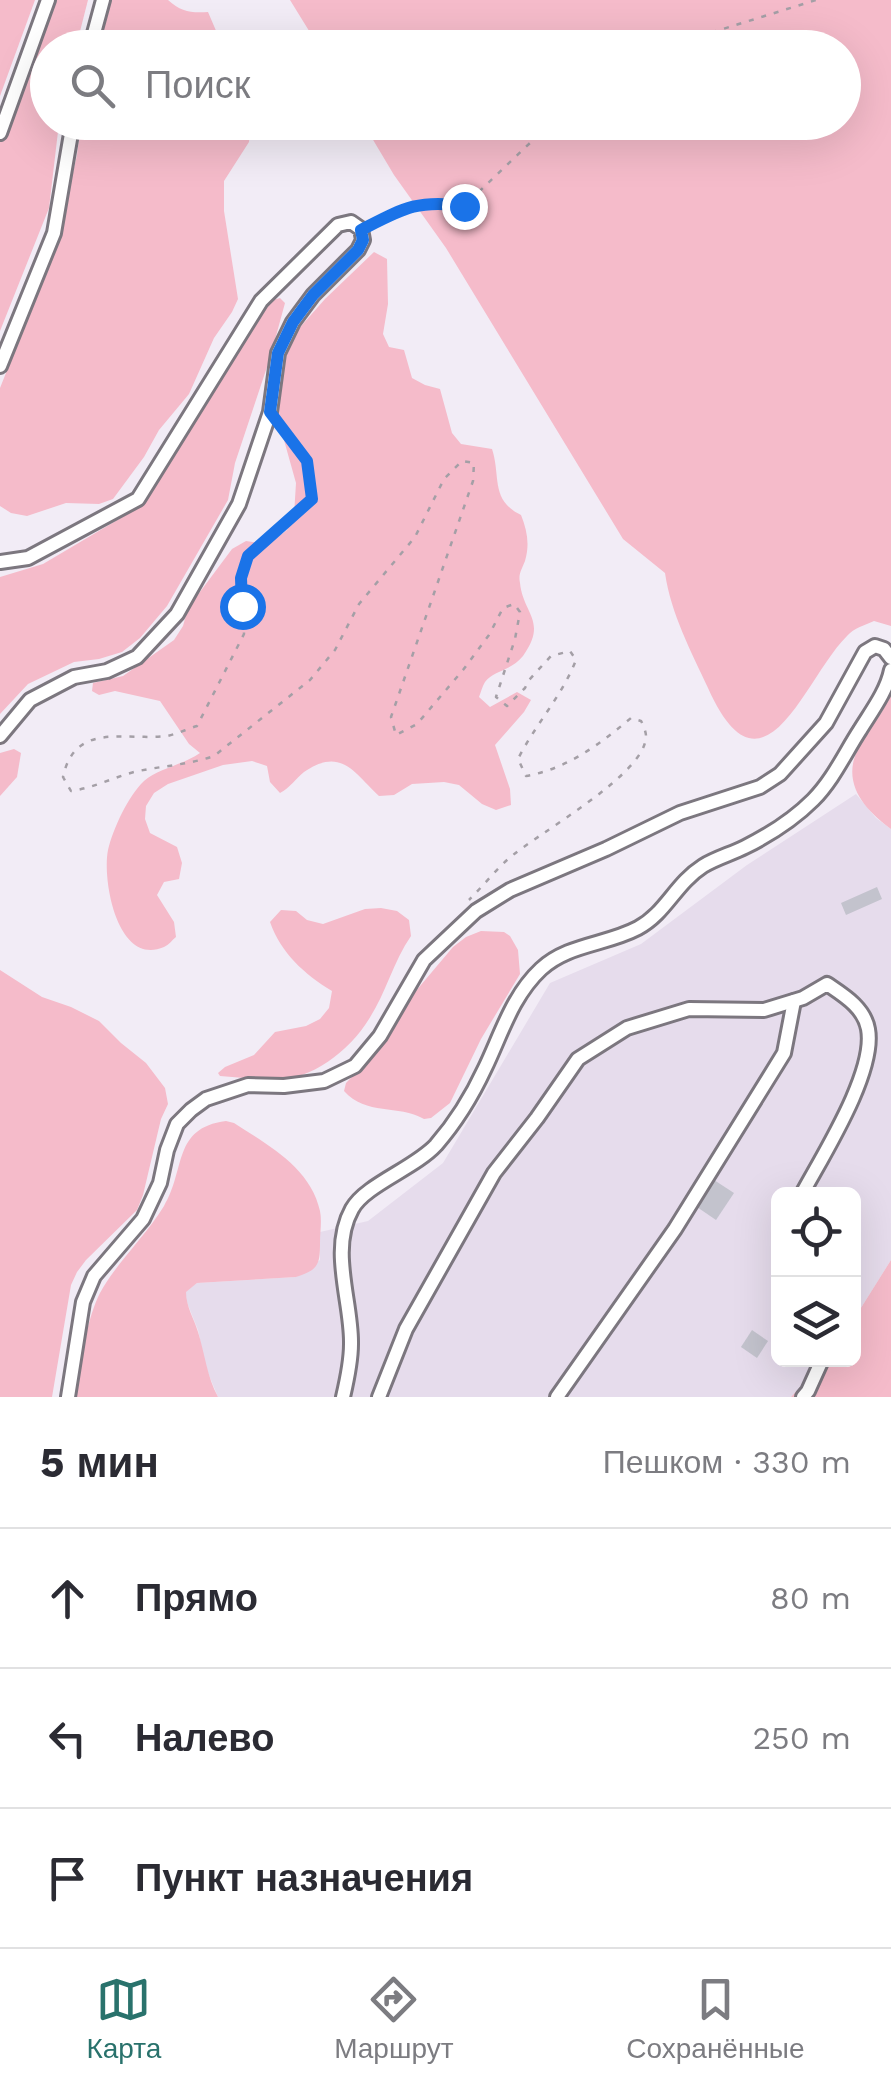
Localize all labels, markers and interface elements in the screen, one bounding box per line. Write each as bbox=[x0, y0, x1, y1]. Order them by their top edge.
search box bbox=[30, 30, 861, 140]
icon: search bbox=[65, 58, 120, 113]
text: Поиск bbox=[145, 63, 250, 107]
route end bbox=[442, 184, 488, 230]
route start bbox=[220, 584, 266, 630]
map controls bbox=[771, 1187, 861, 1367]
button: locate bbox=[771, 1187, 861, 1277]
button: layers bbox=[771, 1277, 861, 1367]
text: 5 мин bbox=[40, 1438, 159, 1487]
text: Пешком · 330 m bbox=[603, 1443, 851, 1481]
icon: ahead bbox=[40, 1571, 95, 1626]
text: Прямо bbox=[135, 1576, 258, 1620]
text: 80 m bbox=[770, 1579, 851, 1617]
icon: left bbox=[40, 1711, 95, 1766]
text: Налево bbox=[135, 1716, 274, 1760]
text: 250 m bbox=[752, 1719, 851, 1757]
icon: arrive bbox=[40, 1851, 95, 1906]
text: Пункт назначения bbox=[135, 1856, 473, 1900]
tab: Карта bbox=[86, 1972, 161, 2065]
tab: Маршрут bbox=[334, 1972, 453, 2065]
tab: Сохранённые bbox=[626, 1972, 805, 2065]

